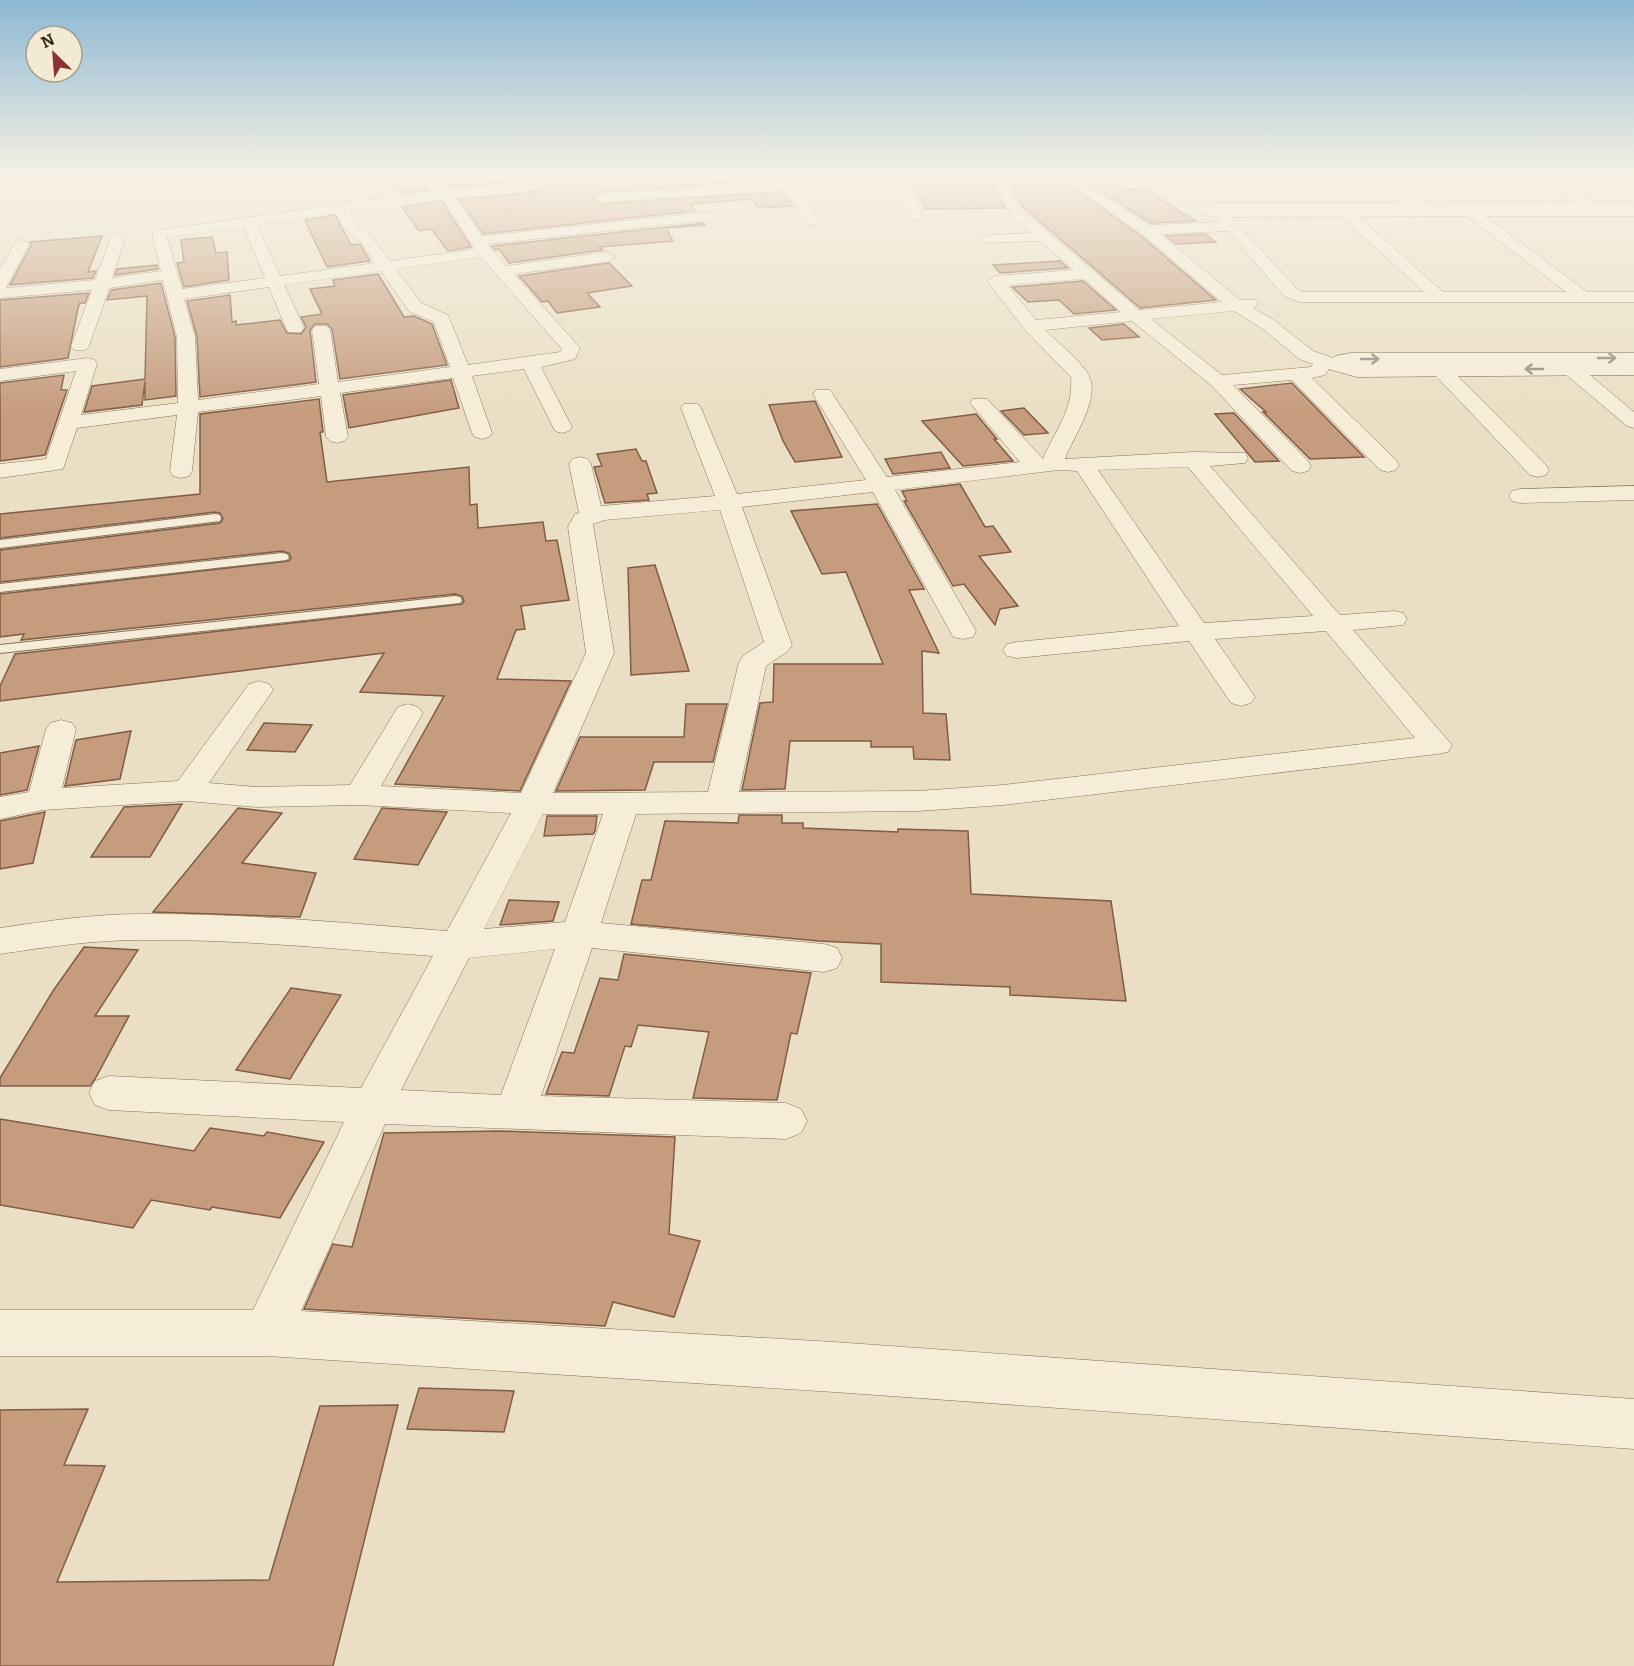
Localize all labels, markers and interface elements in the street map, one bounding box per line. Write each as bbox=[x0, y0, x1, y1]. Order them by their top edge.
north arrow bbox=[24, 24, 84, 84]
text: N bbox=[38, 30, 57, 52]
one-way arrow bbox=[1360, 353, 1380, 365]
one-way arrow bbox=[1597, 353, 1617, 364]
one-way arrow bbox=[1524, 363, 1544, 375]

